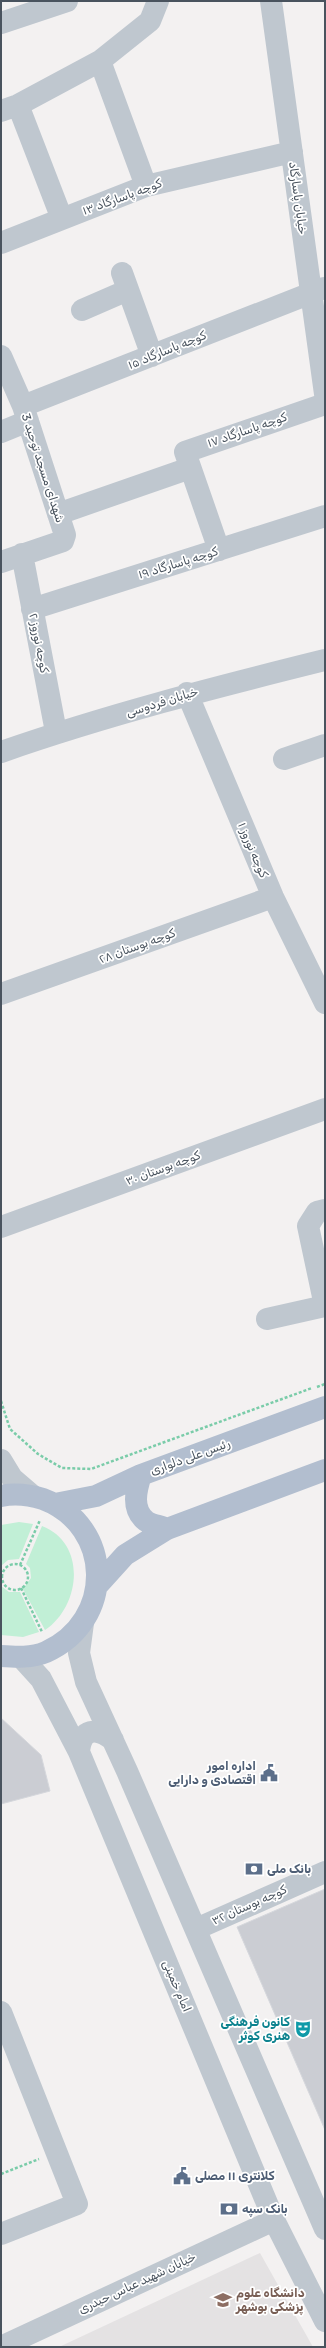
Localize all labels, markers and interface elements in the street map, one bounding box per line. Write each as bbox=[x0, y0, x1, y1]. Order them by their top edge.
street label: خیابان پاسارگاد bbox=[285, 161, 310, 235]
street label: کوچه پاسارگاد ۱۳ bbox=[80, 176, 164, 219]
street label: کوچه پاسارگاد ۱۵ bbox=[126, 328, 209, 373]
street label: کوچه پاسارگاد ۱۷ bbox=[205, 410, 289, 451]
street label: شهدای مسجد توحید 3 bbox=[18, 412, 67, 525]
street label: کوچه پاسارگاد ۱۹ bbox=[137, 544, 220, 583]
street label: کوچه نوروز ۲ bbox=[25, 612, 52, 675]
street label: خیابان فردوسی bbox=[124, 684, 200, 721]
street label: کوچه نوروز ۱ bbox=[234, 820, 271, 881]
street label: کوچه بوستان ۲۸ bbox=[97, 925, 178, 967]
street label: کوچه بوستان ۳۰ bbox=[124, 1148, 203, 1189]
street label: رئیس علی دلواری bbox=[148, 1436, 232, 1479]
place label: اداره امور اقتصادی و دارایی bbox=[168, 1759, 256, 1787]
public building icon: اداره امور اقتصادی و دارایی bbox=[259, 1763, 279, 1783]
bank icon: بانک ملی bbox=[244, 1859, 264, 1879]
place label: بانک ملی bbox=[267, 1862, 311, 1876]
street label: کوچه بوستان ۳۲ bbox=[209, 1882, 290, 1929]
street label: امام خمینی bbox=[158, 1958, 194, 2015]
place label: کانون فرهنگی هنری کوثر bbox=[220, 2015, 290, 2043]
theatre icon: کانون فرهنگی هنری کوثر bbox=[293, 2019, 313, 2039]
public building icon: کلانتری ۱۱ مصلی bbox=[172, 2166, 192, 2186]
place label: کلانتری ۱۱ مصلی bbox=[195, 2169, 275, 2183]
bank icon: بانک سپه bbox=[219, 2199, 239, 2219]
place label: بانک سپه bbox=[242, 2202, 288, 2218]
street label: خیابان شهید عباس حیدری bbox=[76, 2250, 198, 2317]
place label: دانشگاه علوم پزشکی بوشهر bbox=[235, 2286, 305, 2316]
school or university icon: دانشگاه علوم پزشکی بوشهر bbox=[213, 2290, 233, 2310]

